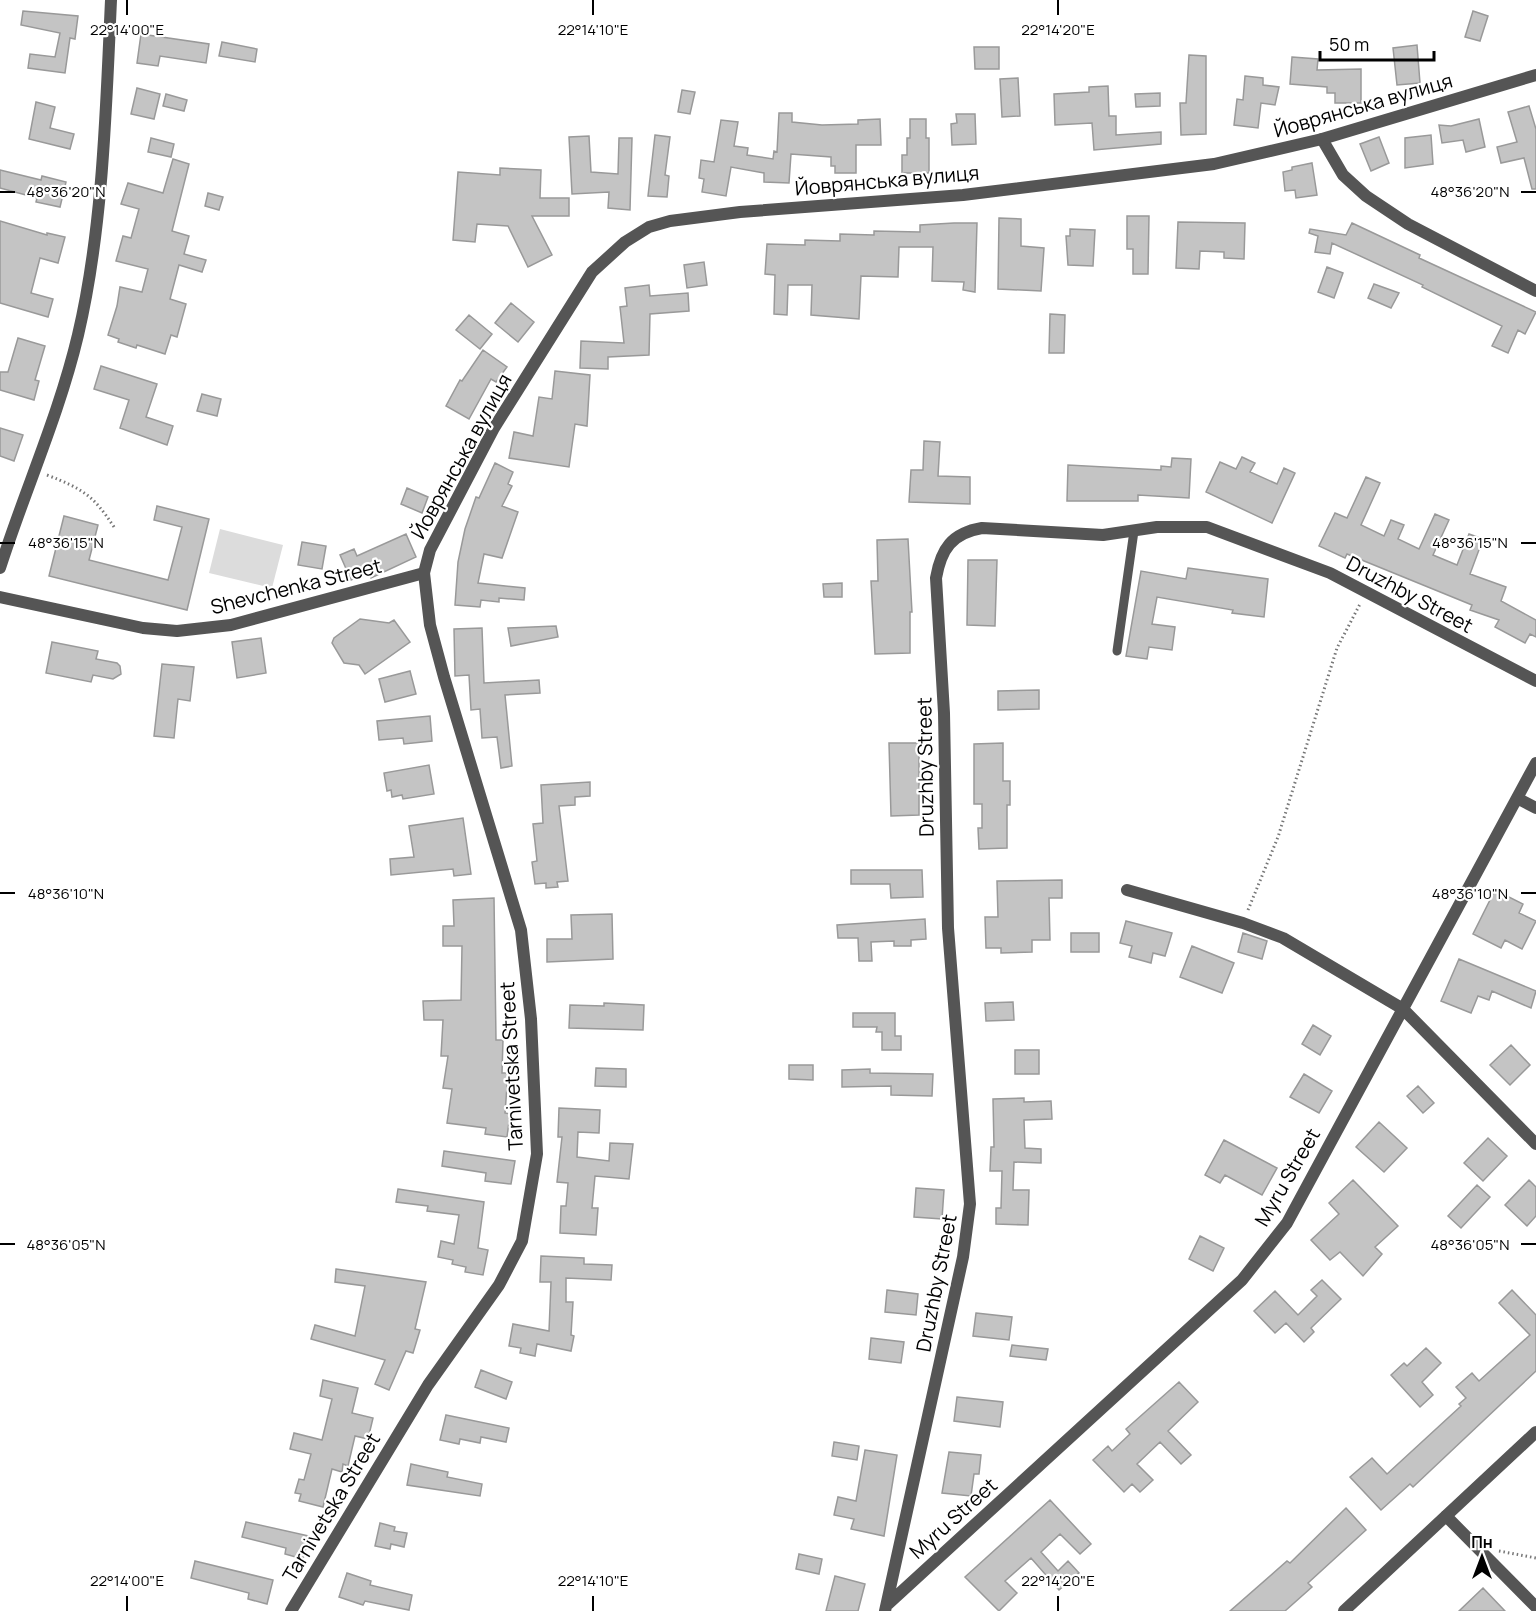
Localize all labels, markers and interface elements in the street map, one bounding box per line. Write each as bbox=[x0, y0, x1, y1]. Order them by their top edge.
text: 22°14'00"E bbox=[90, 19, 164, 40]
text: 22°14'10"E bbox=[558, 19, 628, 40]
text: 22°14'20"E bbox=[1021, 19, 1095, 40]
scale bar bbox=[1320, 24, 1434, 62]
text: 50 m bbox=[1329, 32, 1369, 56]
street label: Йоврянська вулиця bbox=[1270, 67, 1456, 143]
street label: Йоврянська вулиця bbox=[794, 158, 980, 202]
text: 48°36'20"N bbox=[27, 181, 105, 202]
text: 48°36'20"N bbox=[1431, 181, 1509, 202]
street label: Йоврянська вулиця bbox=[404, 369, 518, 543]
text: 48°36'15"N bbox=[28, 532, 104, 553]
text: 48°36'15"N bbox=[1432, 532, 1508, 553]
street label: Druzhby Street bbox=[1342, 549, 1478, 639]
street label: Shevchenka Street bbox=[208, 552, 384, 620]
street label: Druzhby Street bbox=[910, 697, 940, 837]
text: 48°36'10"N bbox=[28, 883, 104, 904]
text: 48°36'10"N bbox=[1432, 883, 1508, 904]
street label: Tarnivetska Street bbox=[493, 981, 529, 1151]
street label: Myru Street bbox=[1248, 1123, 1326, 1231]
street label: Druzhby Street bbox=[909, 1212, 963, 1354]
text: 48°36'05"N bbox=[26, 1234, 106, 1255]
text: 48°36'05"N bbox=[1430, 1234, 1510, 1255]
street label: Tarnivetska Street bbox=[276, 1428, 386, 1586]
street label: Myru Street bbox=[903, 1471, 1003, 1565]
north arrow bbox=[1452, 1527, 1512, 1587]
text: Пн bbox=[1471, 1531, 1493, 1553]
text: 22°14'00"E bbox=[90, 1570, 164, 1591]
text: 22°14'10"E bbox=[558, 1570, 628, 1591]
text: 22°14'20"E bbox=[1021, 1570, 1095, 1591]

